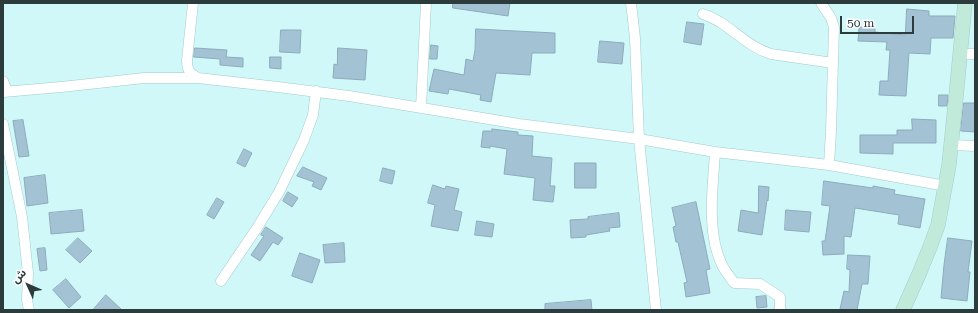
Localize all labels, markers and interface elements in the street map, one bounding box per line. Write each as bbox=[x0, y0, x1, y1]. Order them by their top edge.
scale bar bbox=[842, 8, 916, 34]
text: 50 m bbox=[847, 16, 874, 30]
north arrow bbox=[8, 265, 48, 305]
text: ش bbox=[9, 266, 29, 286]

